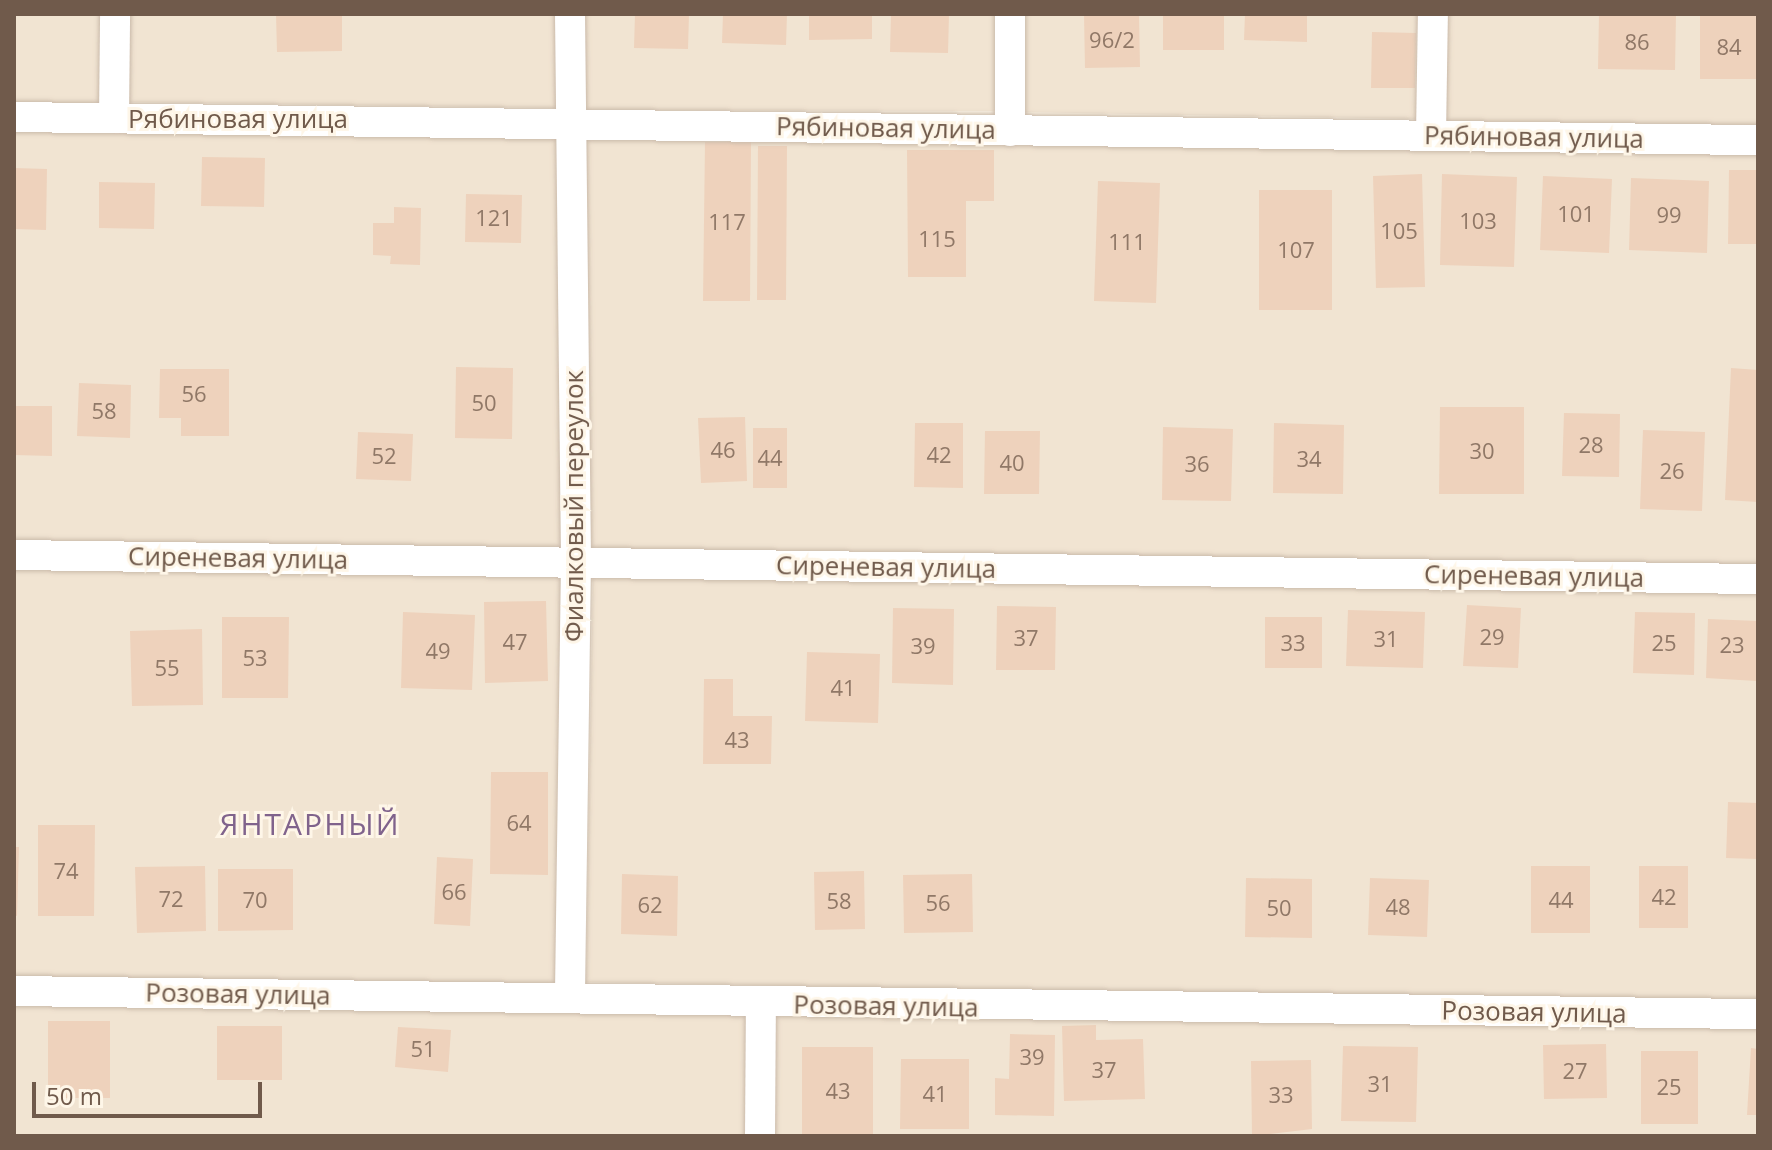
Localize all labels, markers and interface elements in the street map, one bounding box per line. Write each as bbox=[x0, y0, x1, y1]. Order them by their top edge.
house number: 96/2 bbox=[1089, 27, 1135, 53]
house number: 86 bbox=[1624, 29, 1650, 55]
house number: 84 bbox=[1716, 34, 1742, 60]
street label: Рябиновая улица bbox=[128, 103, 348, 135]
street label: Рябиновая улица bbox=[776, 110, 996, 146]
street label: Рябиновая улица bbox=[1424, 119, 1644, 155]
house number: 101 bbox=[1557, 201, 1595, 227]
house number: 99 bbox=[1656, 202, 1682, 228]
house number: 121 bbox=[475, 205, 513, 231]
house number: 103 bbox=[1459, 208, 1497, 234]
house number: 117 bbox=[708, 209, 746, 235]
house number: 105 bbox=[1380, 218, 1418, 244]
house number: 115 bbox=[918, 226, 956, 252]
house number: 111 bbox=[1108, 229, 1146, 255]
house number: 107 bbox=[1277, 237, 1315, 263]
street label: Фиалковый переулок bbox=[558, 370, 590, 642]
house number: 56 bbox=[181, 381, 207, 407]
house number: 50 bbox=[471, 390, 497, 416]
house number: 58 bbox=[91, 398, 117, 424]
house number: 28 bbox=[1578, 432, 1604, 458]
house number: 46 bbox=[710, 437, 736, 463]
house number: 30 bbox=[1469, 438, 1495, 464]
house number: 42 bbox=[926, 442, 952, 468]
house number: 52 bbox=[371, 443, 397, 469]
house number: 44 bbox=[757, 445, 783, 471]
house number: 34 bbox=[1296, 446, 1322, 472]
house number: 40 bbox=[999, 450, 1025, 476]
house number: 36 bbox=[1184, 451, 1210, 477]
house number: 26 bbox=[1659, 458, 1685, 484]
street label: Сиреневая улица bbox=[128, 540, 348, 576]
street label: Сиреневая улица bbox=[776, 549, 996, 585]
street label: Сиреневая улица bbox=[1424, 558, 1644, 594]
house number: 29 bbox=[1479, 624, 1505, 650]
house number: 37 bbox=[1013, 625, 1039, 651]
house number: 31 bbox=[1373, 626, 1399, 652]
house number: 47 bbox=[502, 629, 528, 655]
house number: 33 bbox=[1280, 630, 1306, 656]
house number: 25 bbox=[1651, 630, 1677, 656]
house number: 23 bbox=[1719, 632, 1745, 658]
house number: 39 bbox=[910, 633, 936, 659]
house number: 49 bbox=[425, 638, 451, 664]
house number: 53 bbox=[242, 645, 268, 671]
house number: 55 bbox=[154, 655, 180, 681]
house number: 41 bbox=[830, 675, 856, 701]
house number: 43 bbox=[724, 727, 750, 753]
district label: ЯНТАРНЫЙ bbox=[220, 806, 400, 842]
house number: 64 bbox=[506, 810, 532, 836]
house number: 74 bbox=[53, 858, 79, 884]
house number: 66 bbox=[441, 879, 467, 905]
house number: 42 bbox=[1651, 884, 1677, 910]
house number: 72 bbox=[158, 886, 184, 912]
house number: 70 bbox=[242, 887, 268, 913]
house number: 44 bbox=[1548, 887, 1574, 913]
house number: 58 bbox=[826, 888, 852, 914]
house number: 56 bbox=[925, 890, 951, 916]
house number: 62 bbox=[637, 892, 663, 918]
house number: 48 bbox=[1385, 894, 1411, 920]
house number: 50 bbox=[1266, 895, 1292, 921]
street label: Розовая улица bbox=[145, 977, 331, 1011]
street label: Розовая улица bbox=[793, 989, 979, 1023]
street label: Розовая улица bbox=[1441, 995, 1627, 1029]
house number: 51 bbox=[410, 1036, 436, 1062]
house number: 39 bbox=[1019, 1044, 1045, 1070]
house number: 37 bbox=[1091, 1057, 1117, 1083]
house number: 27 bbox=[1562, 1058, 1588, 1084]
scale bar bbox=[36, 1066, 266, 1116]
house number: 31 bbox=[1367, 1071, 1393, 1097]
house number: 25 bbox=[1656, 1074, 1682, 1100]
house number: 43 bbox=[825, 1078, 851, 1104]
text: 50 m bbox=[46, 1079, 102, 1112]
house number: 41 bbox=[922, 1081, 948, 1107]
house number: 33 bbox=[1268, 1082, 1294, 1108]

